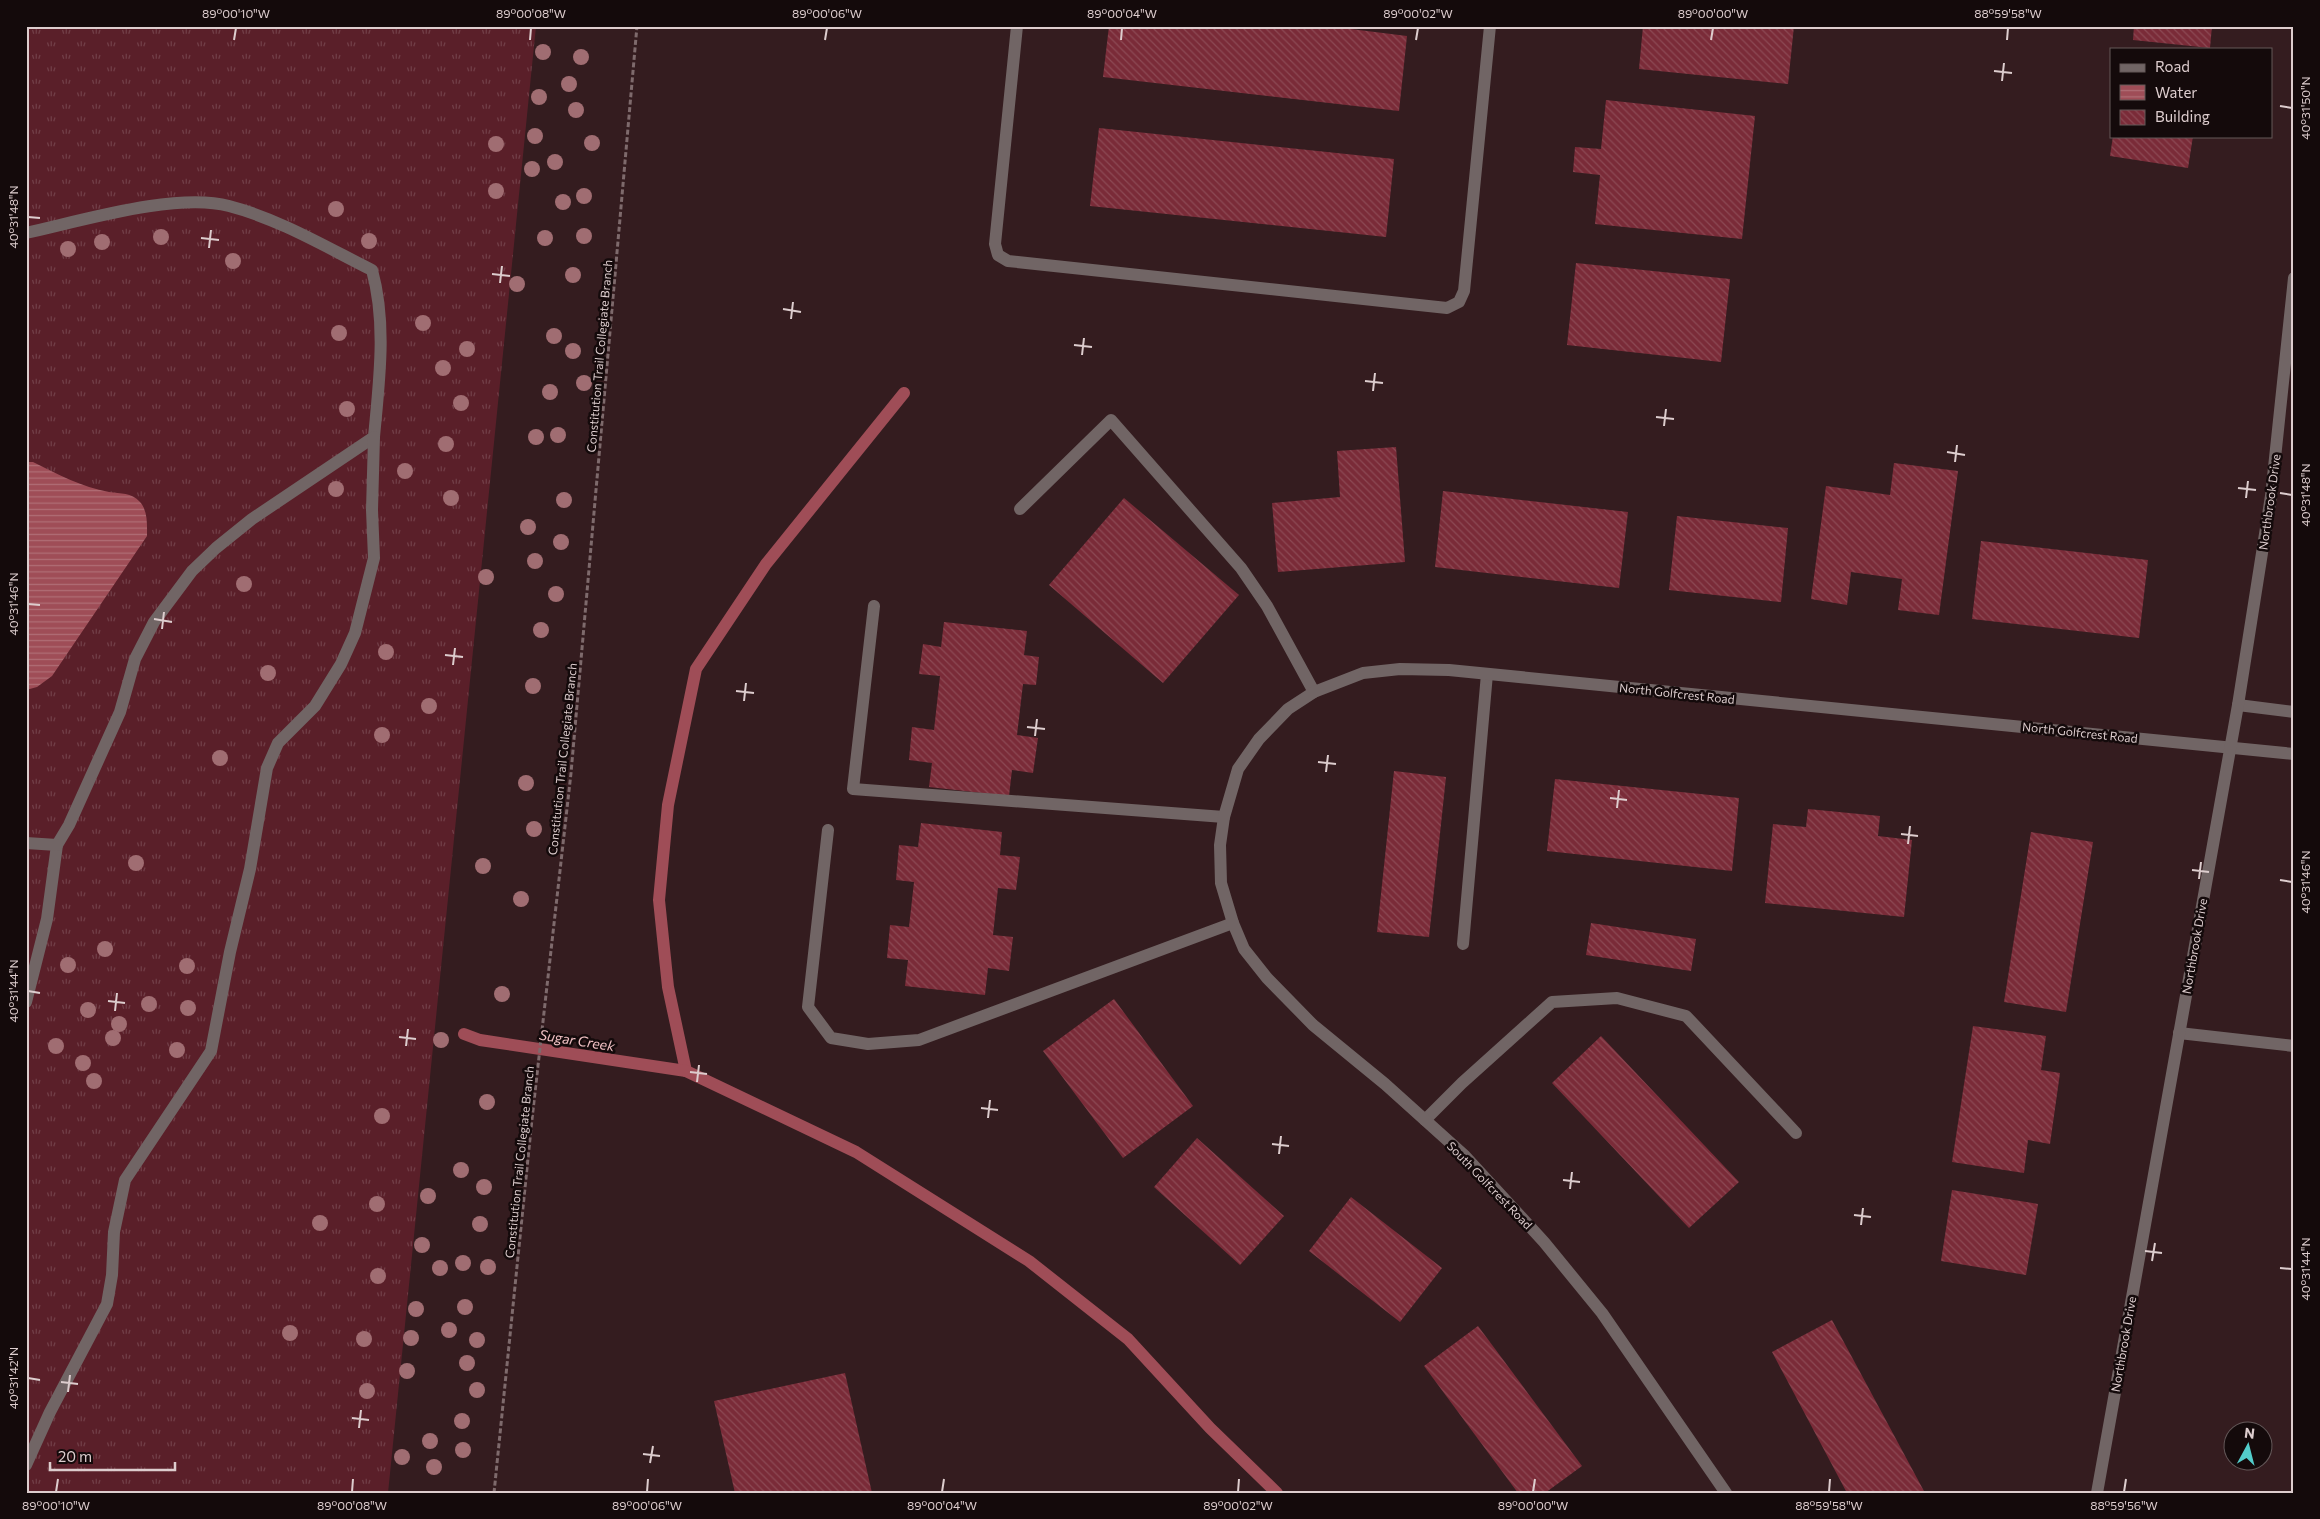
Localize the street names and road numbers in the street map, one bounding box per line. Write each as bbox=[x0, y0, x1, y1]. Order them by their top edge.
street label: Constitution Trail Collegiate Branch bbox=[584, 259, 614, 453]
street label: Northbrook Drive bbox=[2255, 453, 2283, 551]
street label: Constitution Trail Collegiate Branch bbox=[545, 662, 579, 856]
street label: North Golfcrest Road bbox=[1619, 680, 1736, 706]
street label: North Golfcrest Road bbox=[2022, 719, 2139, 745]
street label: Northbrook Drive bbox=[2179, 897, 2209, 995]
street label: Constitution Trail Collegiate Branch bbox=[502, 1065, 536, 1259]
street label: South Golfcrest Road bbox=[1445, 1138, 1535, 1232]
street label: Northbrook Drive bbox=[2108, 1295, 2138, 1393]

